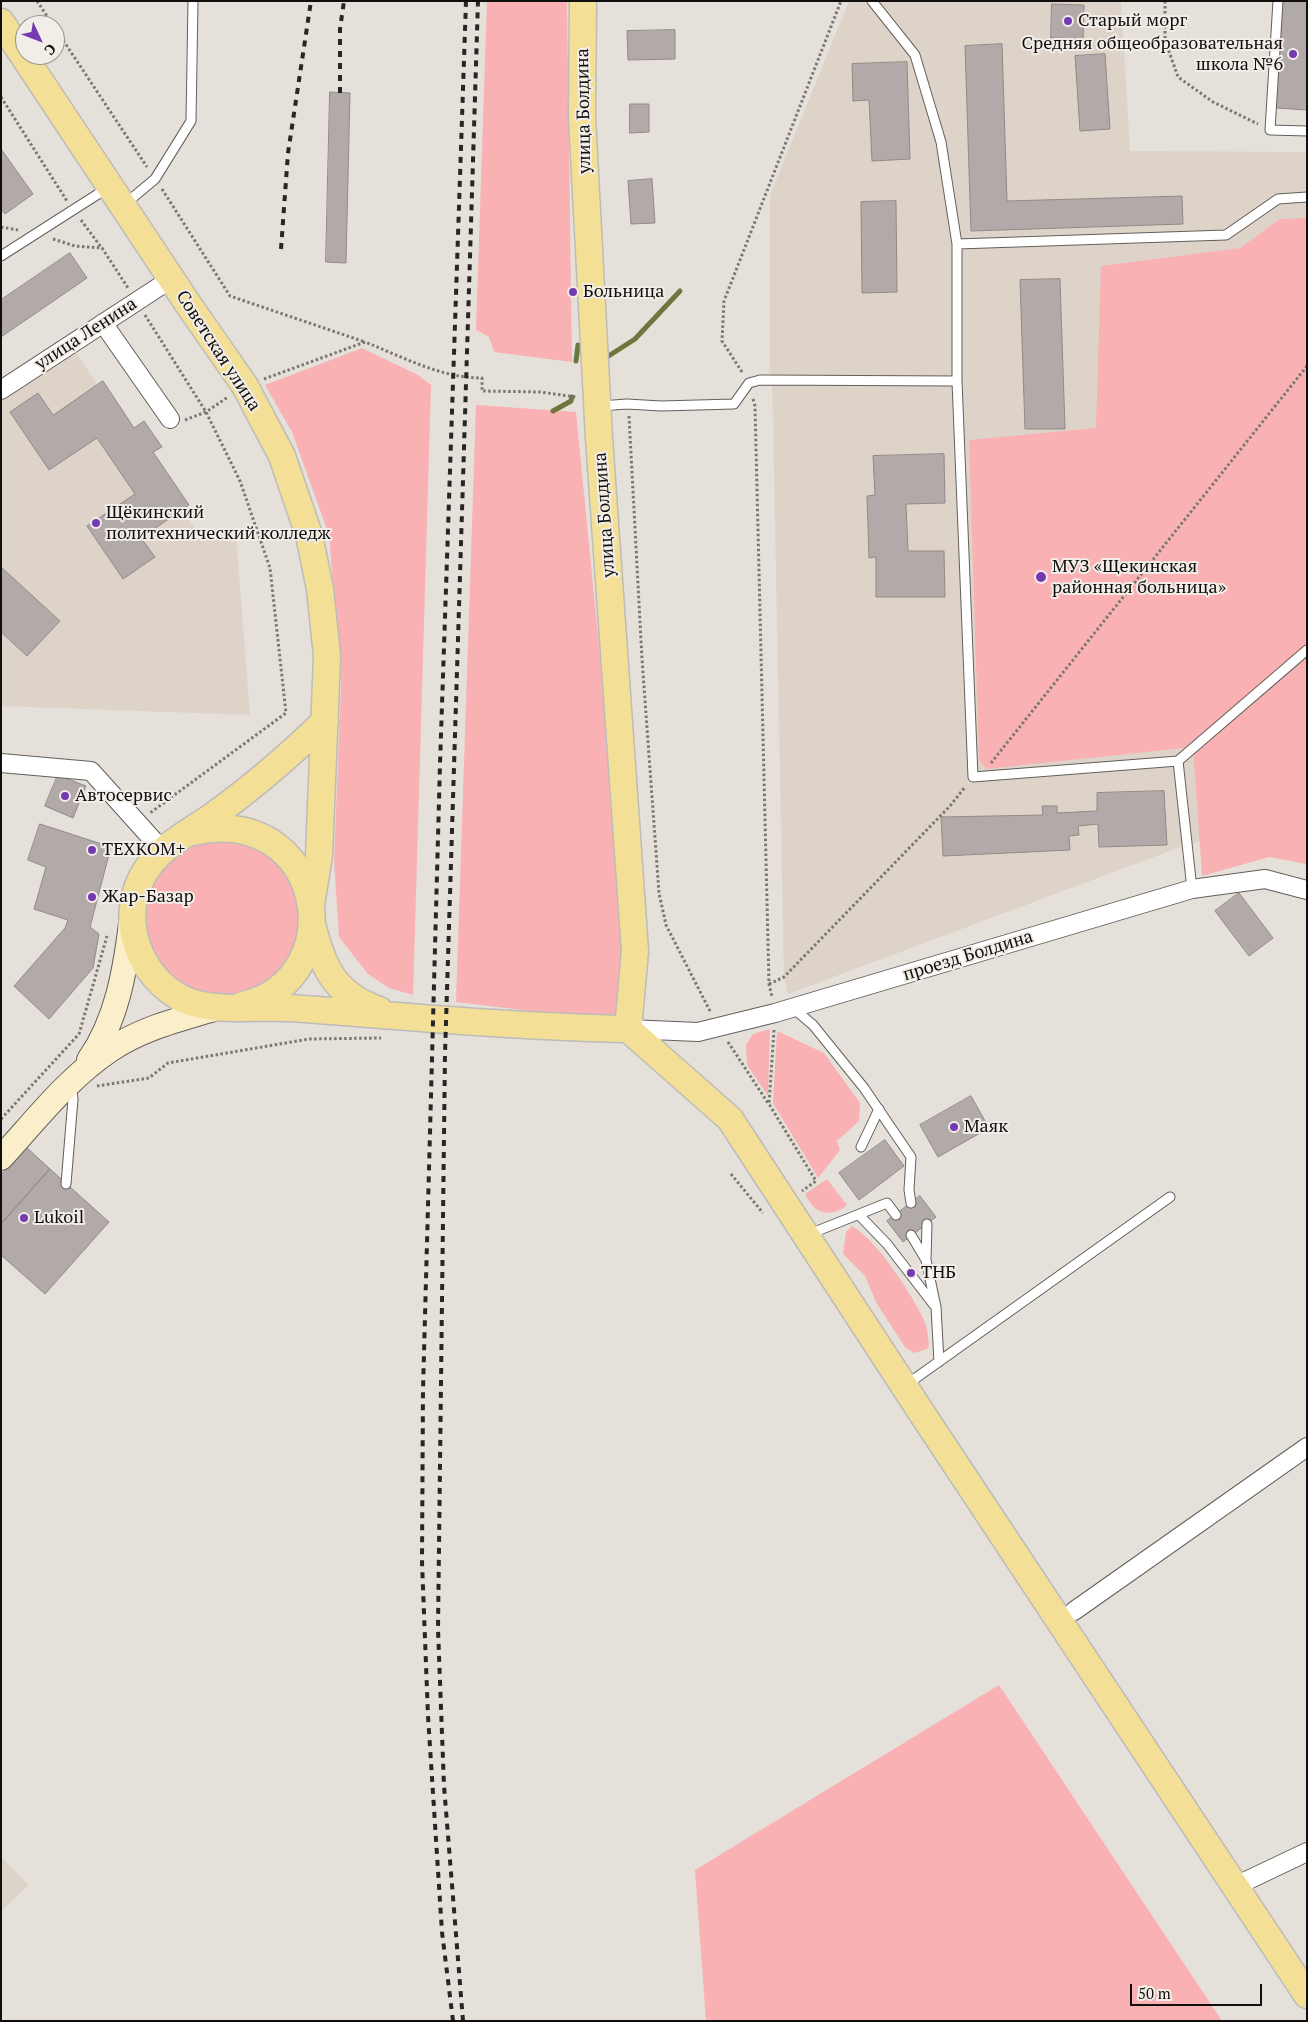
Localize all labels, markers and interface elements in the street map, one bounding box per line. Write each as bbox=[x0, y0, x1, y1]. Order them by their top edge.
place label: Старый морг bbox=[1078, 10, 1187, 32]
north arrow bbox=[15, 15, 65, 65]
marker: Старый морг bbox=[1062, 15, 1074, 27]
place label: Средняя общеобразовательная школа №6 bbox=[1022, 33, 1283, 76]
text: С bbox=[41, 40, 61, 60]
street label: улица Болдина bbox=[572, 48, 596, 174]
marker: Средняя общеобразовательная школа №6 bbox=[1287, 48, 1299, 60]
place label: Больница bbox=[583, 281, 664, 303]
marker: Больница bbox=[567, 286, 579, 298]
street label: Советская улица bbox=[171, 287, 265, 415]
street label: улица Ленина bbox=[31, 293, 141, 375]
street label: улица Болдина bbox=[590, 452, 620, 578]
place label: Щёкинский политехнический колледж bbox=[106, 502, 331, 544]
marker: Щёкинский политехнический колледж bbox=[90, 517, 102, 529]
place label: МУЗ «Щекинская районная больница» bbox=[1052, 556, 1226, 598]
marker: МУЗ «Щекинская районная больница» bbox=[1034, 570, 1048, 584]
place label: Автосервис bbox=[75, 785, 172, 807]
marker: Автосервис bbox=[59, 790, 71, 802]
place label: ТЕХКОМ+ bbox=[102, 839, 185, 861]
marker: ТЕХКОМ+ bbox=[86, 844, 98, 856]
place label: Жар-Базар bbox=[102, 886, 194, 908]
marker: Жар-Базар bbox=[86, 891, 98, 903]
street label: проезд Болдина bbox=[900, 926, 1036, 986]
place label: Маяк bbox=[964, 1116, 1008, 1138]
marker: Маяк bbox=[948, 1121, 960, 1133]
place label: Lukoil bbox=[34, 1207, 84, 1229]
marker: Lukoil bbox=[18, 1212, 30, 1224]
place label: ТНБ bbox=[921, 1262, 956, 1284]
marker: ТНБ bbox=[905, 1267, 917, 1279]
scale bar bbox=[1133, 1974, 1266, 2006]
text: 50 m bbox=[1138, 1983, 1171, 2003]

